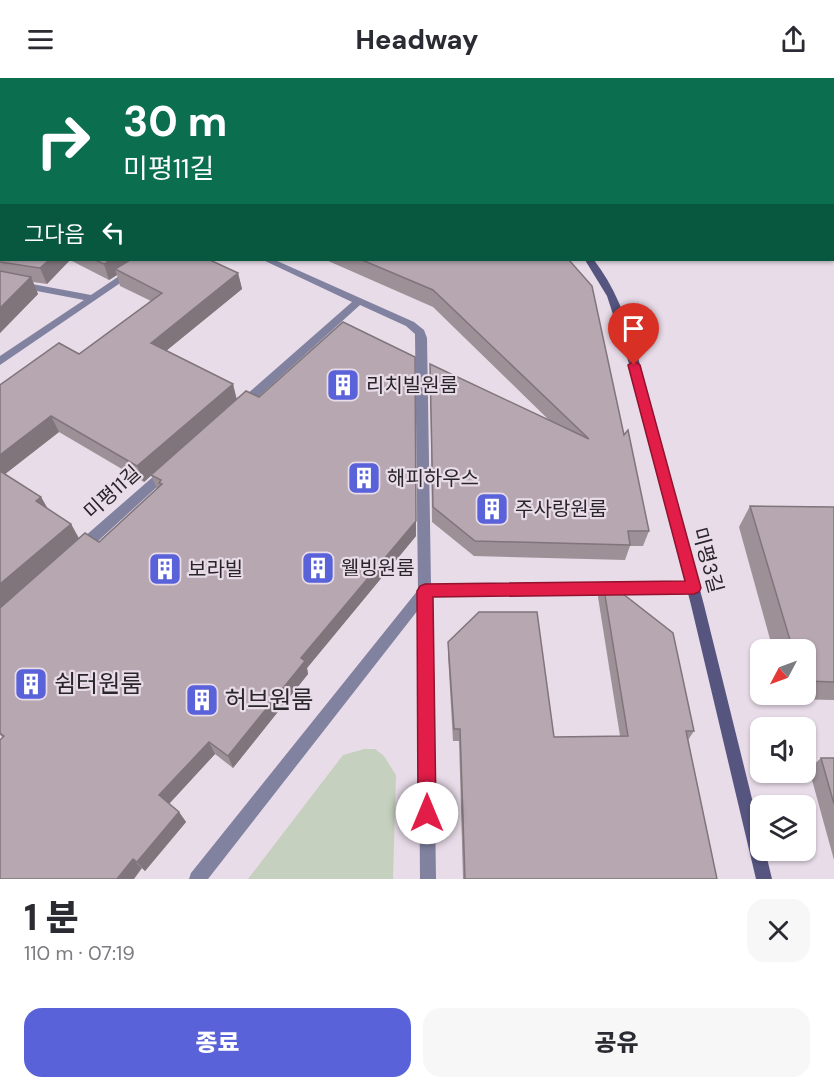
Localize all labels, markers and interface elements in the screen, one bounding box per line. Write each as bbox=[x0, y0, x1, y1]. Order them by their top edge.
text: Headway bbox=[356, 22, 478, 57]
icon: menu bbox=[24, 23, 57, 56]
icon: share bbox=[777, 23, 810, 56]
text: 30 m bbox=[123, 94, 227, 149]
icon: right bbox=[24, 102, 102, 180]
text: 미평11길 bbox=[123, 151, 214, 186]
icon: left bbox=[97, 216, 130, 249]
text: 그다음 bbox=[24, 220, 85, 249]
pin bbox=[608, 303, 659, 365]
icon: arrive bbox=[617, 312, 650, 345]
building icon: 리치빌원룸 bbox=[325, 367, 361, 403]
place label: 리치빌원룸 bbox=[366, 372, 458, 398]
street label: 미평11길 bbox=[78, 460, 146, 524]
building icon: 해피하우스 bbox=[346, 460, 382, 496]
place label: 해피하우스 bbox=[387, 465, 479, 491]
building icon: 주사랑원룸 bbox=[474, 491, 510, 527]
place label: 주사랑원룸 bbox=[515, 496, 607, 522]
street label: 미평3길 bbox=[687, 524, 729, 596]
building icon: 웰빙원룸 bbox=[300, 550, 336, 586]
building icon: 보라빌 bbox=[147, 551, 183, 587]
place label: 웰빙원룸 bbox=[341, 555, 415, 581]
place label: 보라빌 bbox=[188, 556, 243, 582]
north arrow bbox=[750, 639, 816, 705]
map controls bbox=[750, 639, 816, 861]
building icon: 쉼터원룸 bbox=[13, 666, 49, 702]
place label: 쉼터원룸 bbox=[54, 668, 142, 699]
building icon: 허브원룸 bbox=[184, 682, 220, 718]
place label: 허브원룸 bbox=[225, 684, 313, 715]
button: sound bbox=[750, 717, 816, 783]
position arrow bbox=[395, 781, 459, 845]
button: layers bbox=[750, 795, 816, 861]
text: 1 분 bbox=[24, 894, 79, 941]
button: close bbox=[747, 899, 810, 962]
text: 110 m · 07:19 bbox=[24, 940, 135, 966]
button: 종료 bbox=[24, 1008, 411, 1077]
button: 공유 bbox=[423, 1008, 810, 1077]

